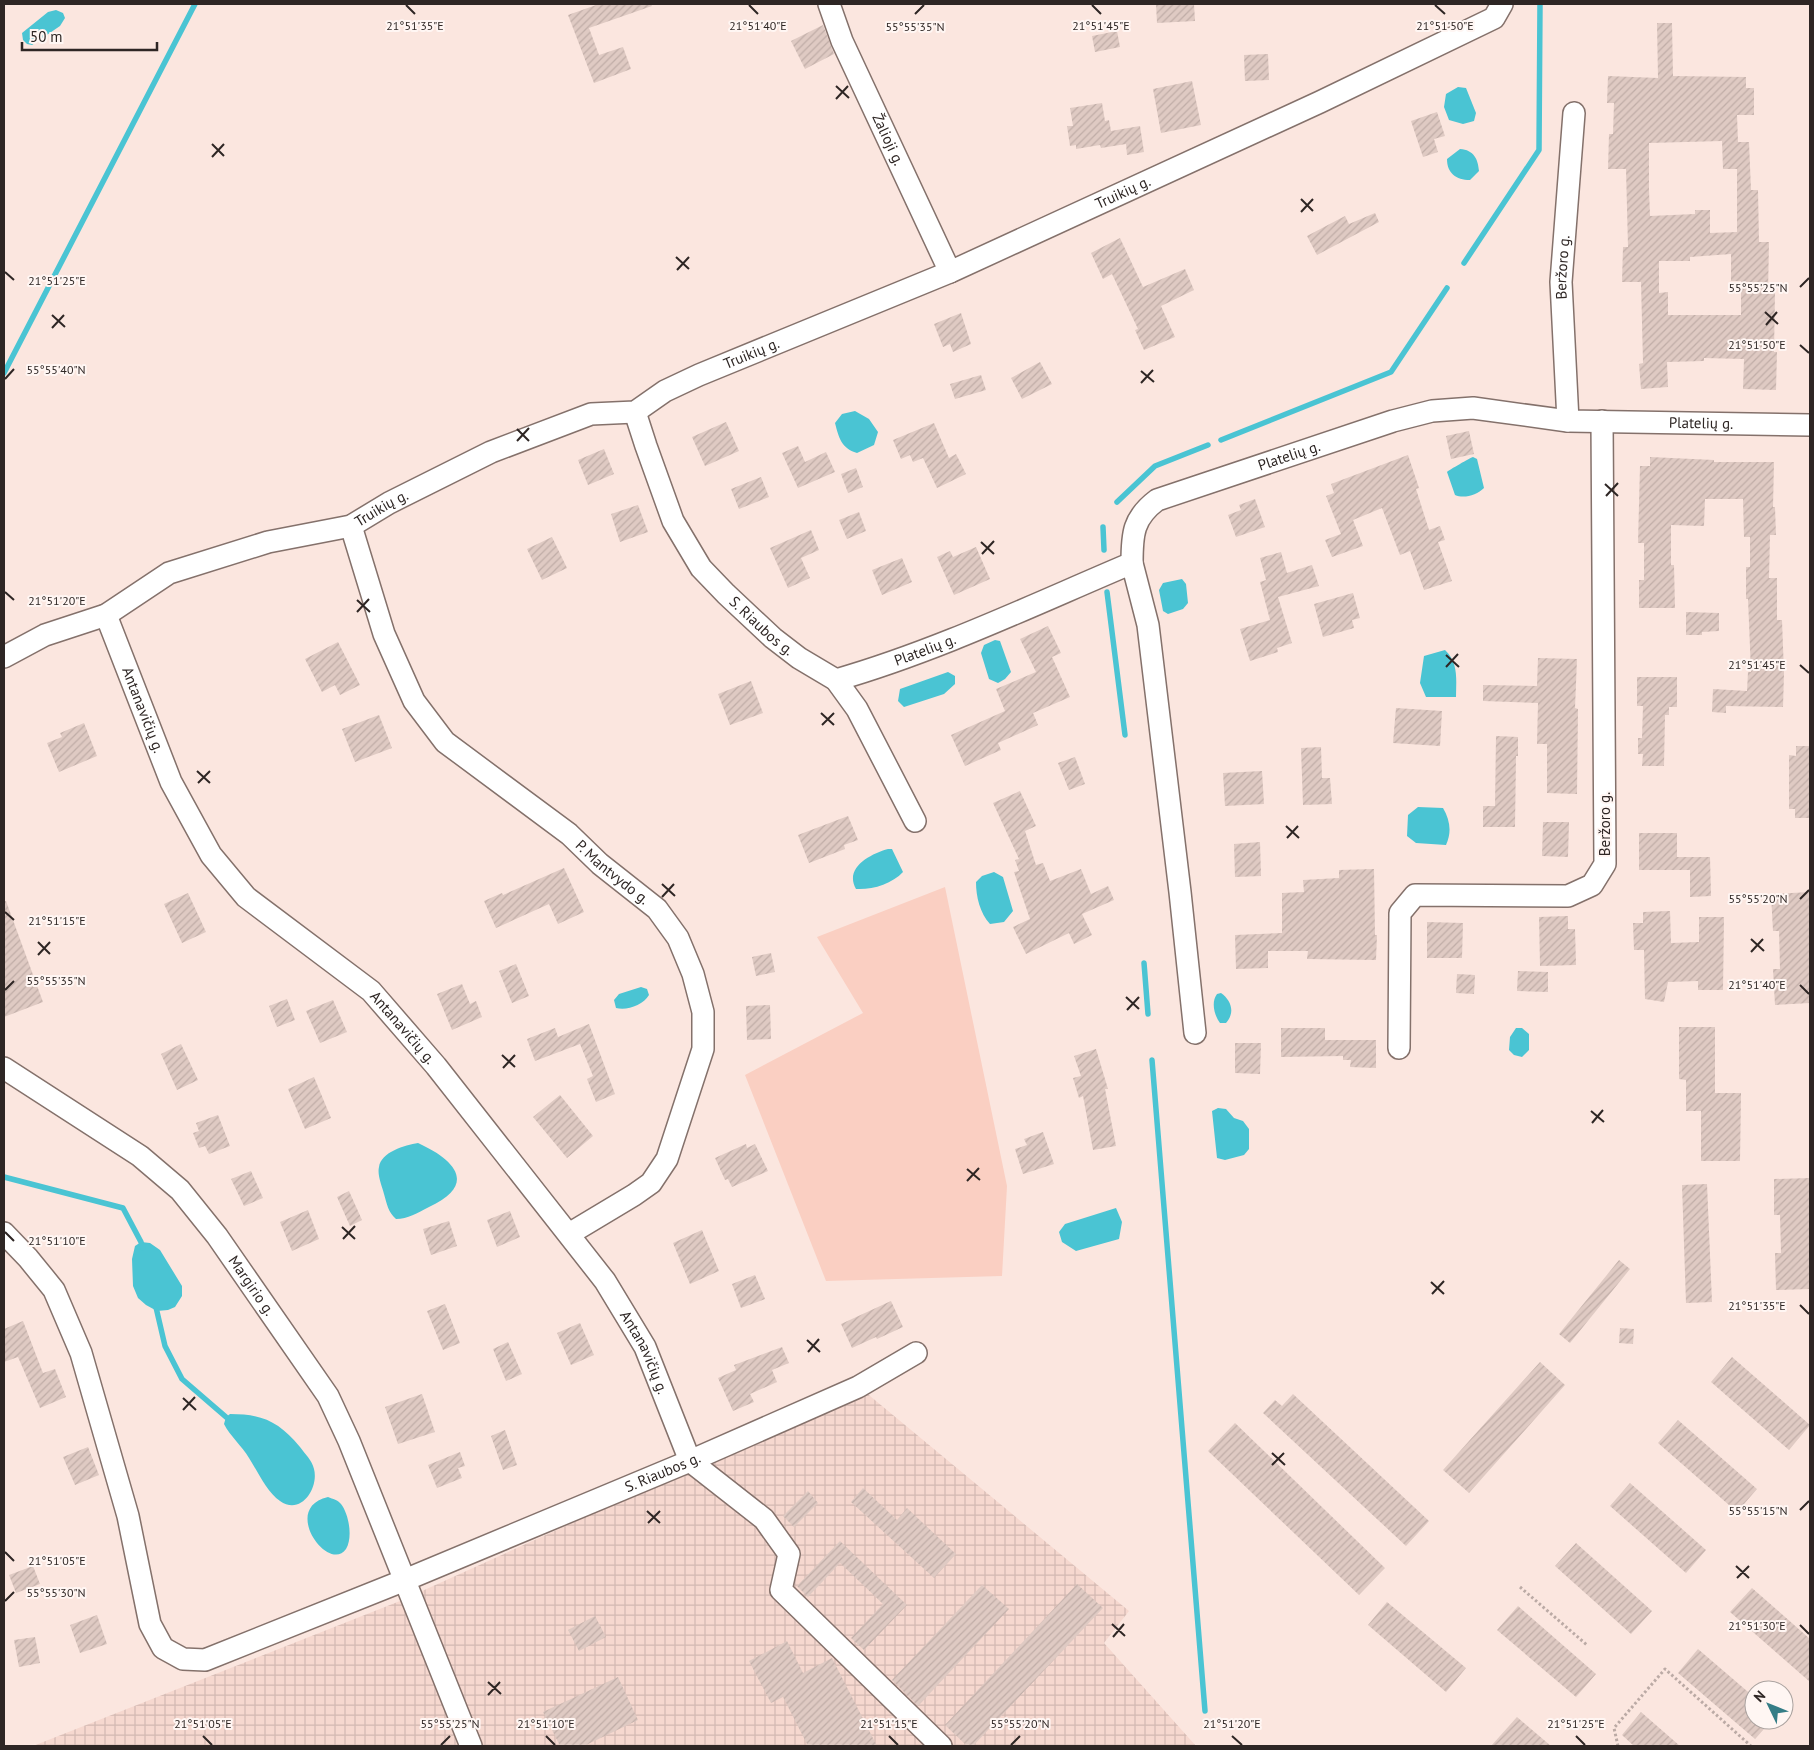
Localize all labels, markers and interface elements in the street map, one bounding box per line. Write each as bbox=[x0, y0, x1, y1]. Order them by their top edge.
text: 21°51'35"E bbox=[386, 18, 444, 33]
text: 21°51'40"E bbox=[729, 18, 787, 33]
text: 21°51'45"E bbox=[1072, 18, 1130, 33]
text: 21°51'50"E bbox=[1416, 18, 1474, 33]
text: 55°55'35"N bbox=[885, 19, 945, 34]
scale bar bbox=[22, 20, 158, 52]
text: 50 m bbox=[30, 27, 63, 46]
street label: Žalioji g. bbox=[868, 110, 909, 168]
street label: Truikių g. bbox=[1092, 171, 1153, 213]
street label: Beržoro g. bbox=[1551, 234, 1574, 300]
text: 21°51'25"E bbox=[28, 273, 86, 288]
text: 55°55'25"N bbox=[1728, 280, 1788, 295]
street label: Truikių g. bbox=[720, 333, 782, 373]
text: 21°51'50"E bbox=[1728, 337, 1786, 352]
text: 55°55'40"N bbox=[26, 362, 86, 377]
street label: Platelių g. bbox=[1669, 413, 1734, 433]
street label: Platelių g. bbox=[1255, 436, 1322, 475]
street label: Truikių g. bbox=[351, 485, 411, 531]
street label: S. Riaubos g. bbox=[725, 592, 798, 659]
text: 21°51'20"E bbox=[28, 593, 86, 608]
street label: Platelių g. bbox=[891, 629, 959, 670]
text: 21°51'45"E bbox=[1728, 657, 1786, 672]
street label: Antanavičių g. bbox=[118, 664, 169, 756]
street label: Beržoro g. bbox=[1595, 792, 1614, 856]
street label: P. Mantvydo g. bbox=[572, 835, 653, 908]
text: 55°55'20"N bbox=[1728, 891, 1788, 906]
text: 21°51'15"E bbox=[28, 913, 86, 928]
text: 55°55'35"N bbox=[26, 973, 86, 988]
text: 21°51'40"E bbox=[1728, 977, 1786, 992]
street label: Antanavičių g. bbox=[366, 987, 440, 1068]
text: 21°51'10"E bbox=[28, 1233, 86, 1248]
street label: Margirio g. bbox=[224, 1252, 279, 1319]
text: 21°51'35"E bbox=[1728, 1298, 1786, 1313]
street label: Antanavičių g. bbox=[616, 1307, 673, 1397]
street label: S. Riaubos g. bbox=[622, 1448, 703, 1496]
text: 55°55'15"N bbox=[1728, 1503, 1788, 1518]
text: 21°51'05"E bbox=[28, 1553, 86, 1568]
text: 55°55'30"N bbox=[26, 1585, 86, 1600]
text: 21°51'30"E bbox=[1728, 1618, 1786, 1633]
north arrow bbox=[1744, 1680, 1794, 1730]
text: N bbox=[1750, 1687, 1769, 1706]
text: 21°51'05"E bbox=[174, 1716, 232, 1731]
text: 55°55'25"N bbox=[420, 1716, 480, 1731]
text: 21°51'10"E bbox=[517, 1716, 575, 1731]
text: 21°51'15"E bbox=[860, 1716, 918, 1731]
text: 55°55'20"N bbox=[990, 1716, 1050, 1731]
text: 21°51'20"E bbox=[1203, 1716, 1261, 1731]
text: 21°51'25"E bbox=[1547, 1716, 1605, 1731]

